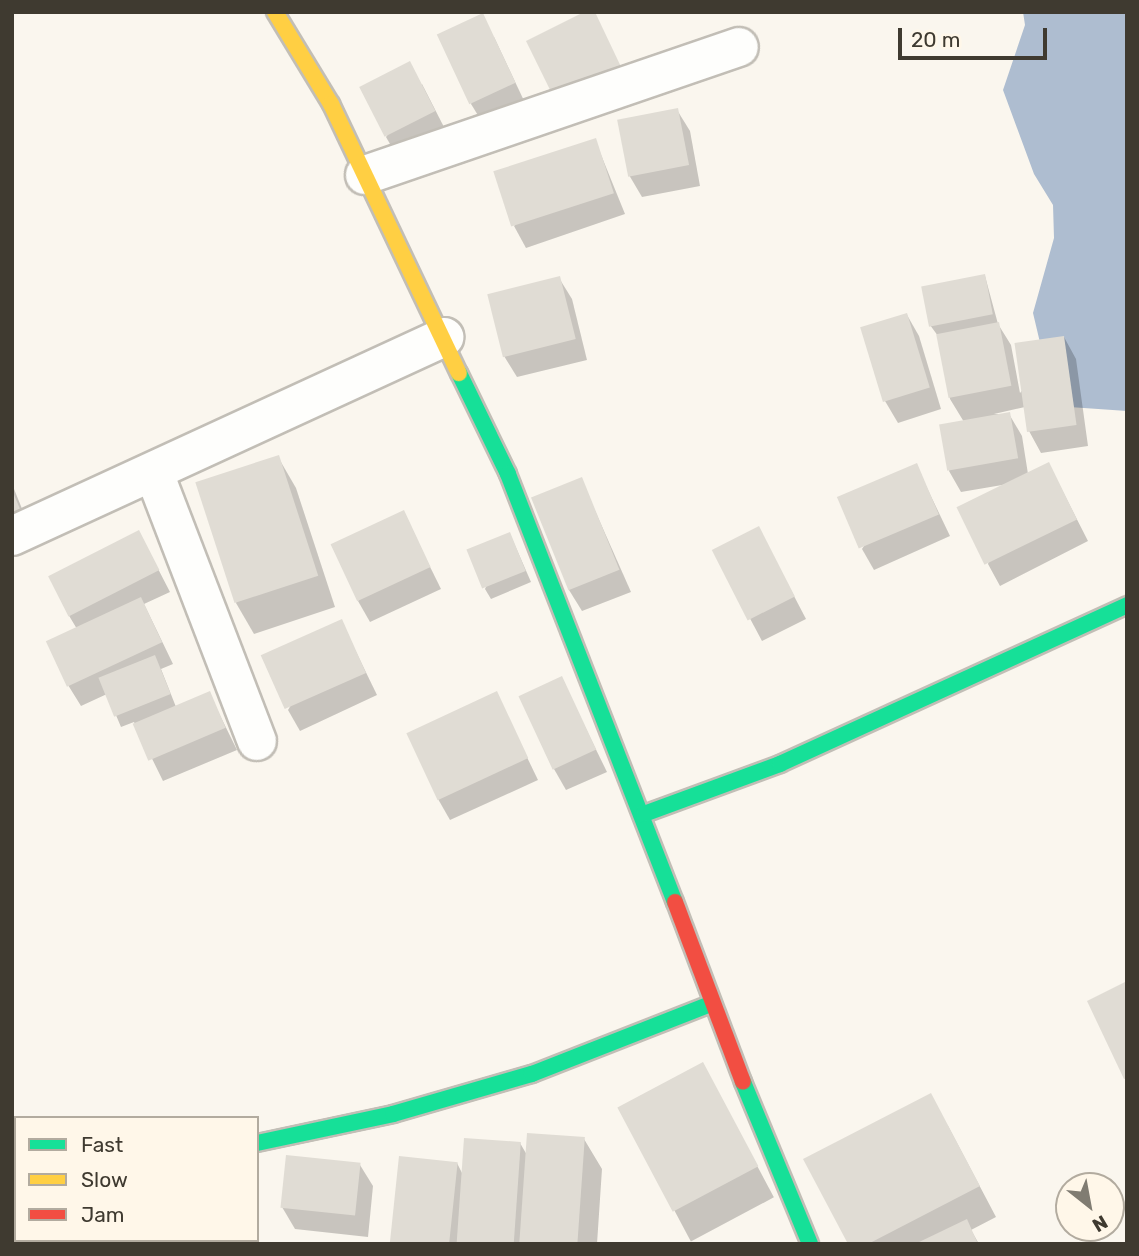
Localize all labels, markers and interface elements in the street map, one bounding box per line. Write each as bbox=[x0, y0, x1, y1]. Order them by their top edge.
scale bar bbox=[901, 14, 1050, 58]
text: 20 m bbox=[911, 27, 960, 52]
legend bbox=[14, 1116, 259, 1242]
text: Fast bbox=[81, 1132, 123, 1157]
text: Slow bbox=[81, 1167, 128, 1192]
north arrow bbox=[1055, 1172, 1125, 1242]
text: Jam bbox=[81, 1202, 125, 1227]
text: N bbox=[1088, 1210, 1112, 1237]

